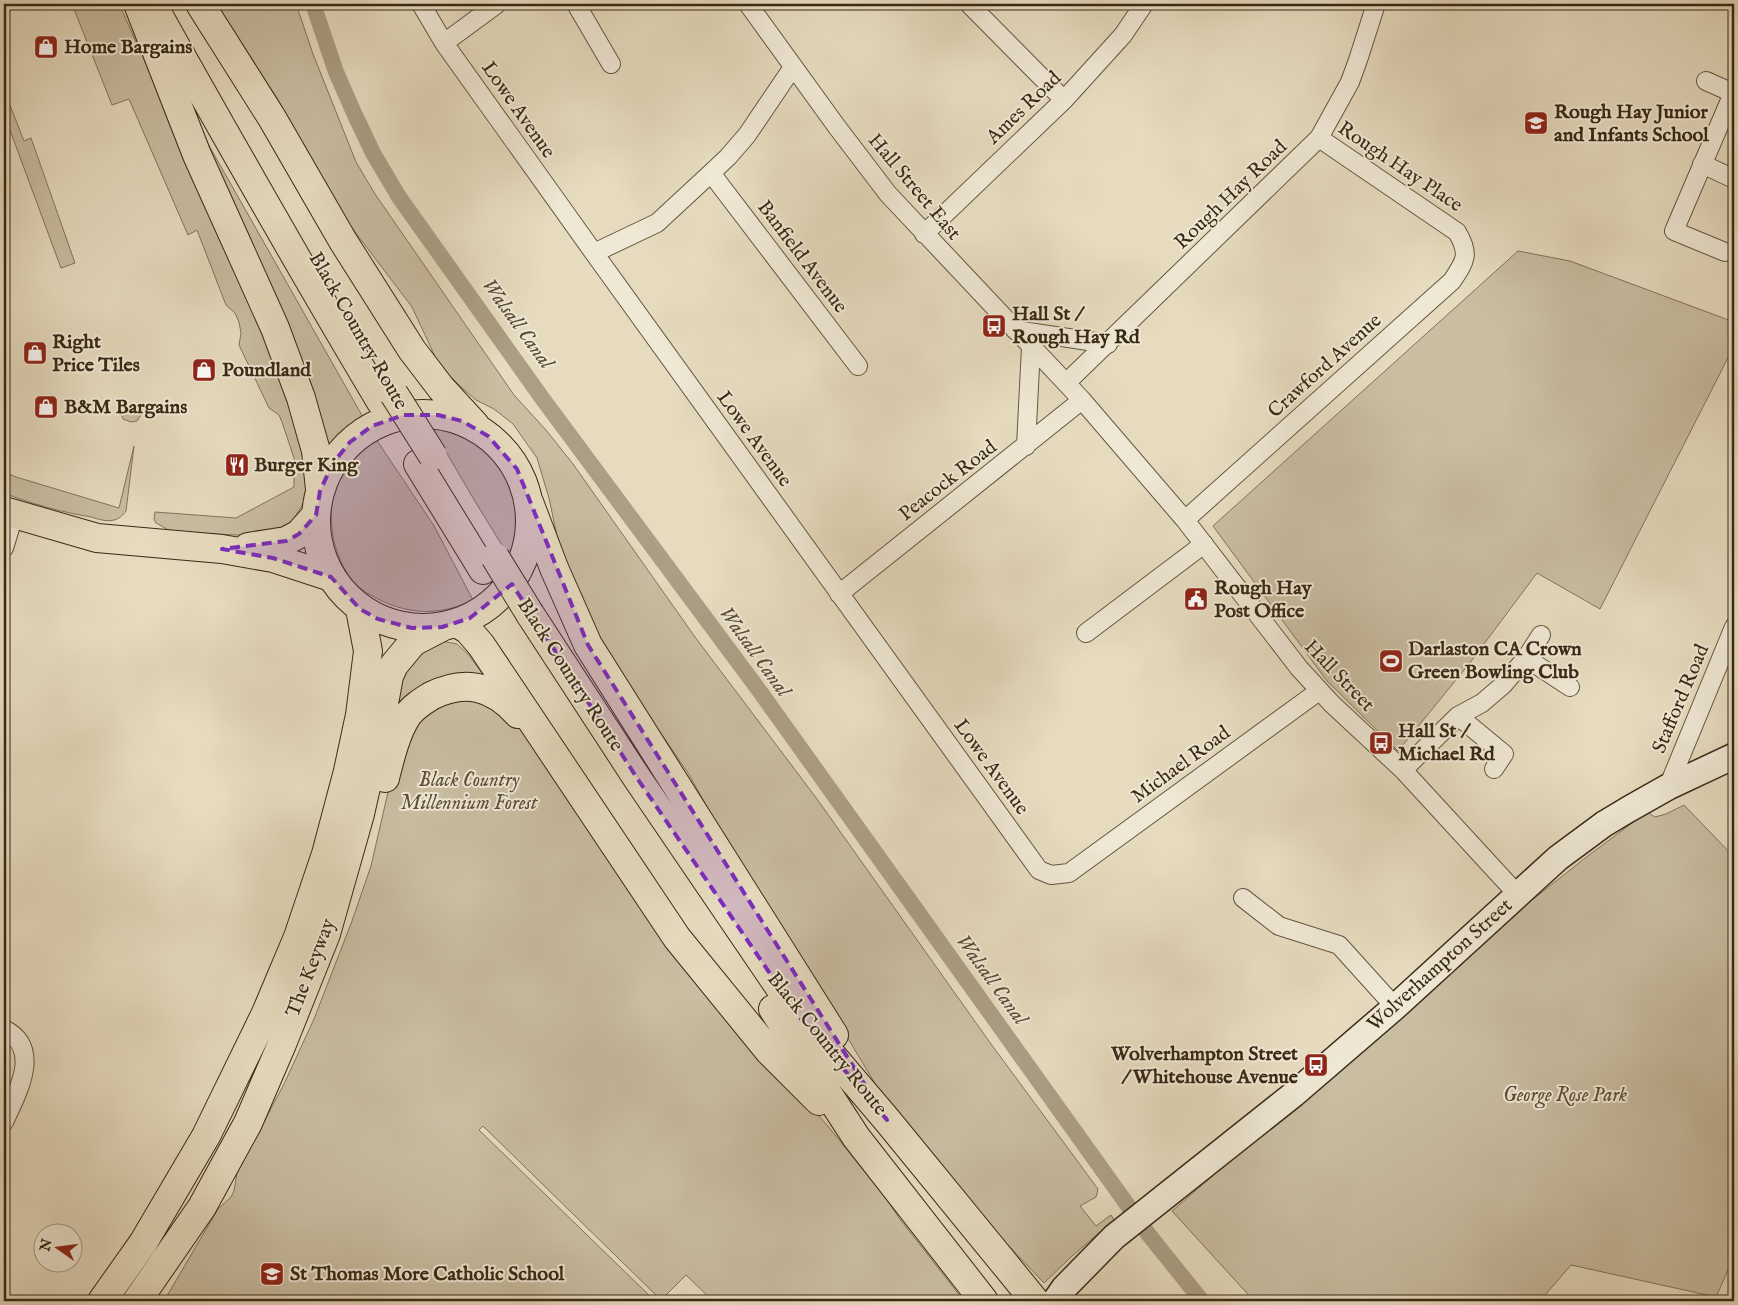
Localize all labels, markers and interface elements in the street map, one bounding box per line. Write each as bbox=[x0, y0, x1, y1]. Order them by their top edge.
shop icon: Home Bargains bbox=[33, 34, 59, 60]
place label: Home Bargains bbox=[64, 35, 192, 60]
street label: Lowe Avenue bbox=[475, 57, 561, 163]
street label: Ames Road bbox=[981, 66, 1067, 151]
place label: Rough Hay Junior and Infants School bbox=[1554, 100, 1709, 148]
school or university icon: Rough Hay Junior and Infants School bbox=[1523, 110, 1549, 136]
street label: Rough Hay Place bbox=[1333, 116, 1467, 218]
street label: Hall Street East bbox=[862, 129, 966, 246]
street label: Rough Hay Road bbox=[1169, 135, 1293, 255]
street label: Banfield Avenue bbox=[751, 196, 853, 318]
street label: Black Country Route bbox=[303, 248, 413, 414]
water label: Walsall Canal bbox=[475, 273, 560, 376]
place label: Hall St / Rough Hay Rd bbox=[1012, 302, 1141, 350]
street label: Crawford Avenue bbox=[1263, 308, 1387, 424]
bus stop icon: Hall St / Rough Hay Rd bbox=[981, 313, 1007, 339]
place label: Right Price Tiles bbox=[52, 330, 140, 378]
shop icon: Right Price Tiles bbox=[22, 340, 48, 366]
shop icon: Poundland bbox=[191, 357, 217, 383]
place label: Poundland bbox=[222, 358, 312, 383]
street label: Lowe Avenue bbox=[711, 386, 797, 492]
shop icon: B&M Bargains bbox=[33, 394, 59, 420]
place label: B&M Bargains bbox=[64, 395, 187, 420]
street label: Peacock Road bbox=[894, 435, 1002, 527]
restaurant icon: Burger King bbox=[224, 452, 250, 478]
place label: Burger King bbox=[254, 453, 359, 478]
place label: Rough Hay Post Office bbox=[1214, 576, 1313, 624]
public building icon: Rough Hay Post Office bbox=[1183, 586, 1209, 612]
street label: Black Country Route bbox=[511, 594, 629, 756]
water label: Walsall Canal bbox=[712, 601, 797, 704]
street label: Hall Street bbox=[1298, 635, 1380, 717]
place label: Darlaston CA Crown Green Bowling Club bbox=[1408, 637, 1582, 685]
street label: Stafford Road bbox=[1647, 640, 1715, 757]
sports icon: Darlaston CA Crown Green Bowling Club bbox=[1378, 648, 1404, 674]
street label: Lowe Avenue bbox=[948, 714, 1034, 820]
place label: Hall St / Michael Rd bbox=[1398, 719, 1496, 767]
street label: Michael Road bbox=[1127, 721, 1236, 809]
bus stop icon: Hall St / Michael Rd bbox=[1368, 730, 1394, 756]
park label: Black Country Millennium Forest bbox=[400, 768, 539, 816]
street label: Wolverhampton Street bbox=[1362, 893, 1518, 1037]
street label: The Keyway bbox=[281, 915, 341, 1021]
water label: Walsall Canal bbox=[949, 929, 1034, 1032]
street label: Black Country Route bbox=[761, 967, 893, 1121]
place label: Wolverhampton Street / Whitehouse Avenue bbox=[1110, 1042, 1299, 1090]
bus stop icon: Wolverhampton Street / Whitehouse Avenue bbox=[1303, 1052, 1329, 1078]
park label: George Rose Park bbox=[1503, 1083, 1627, 1109]
north arrow bbox=[32, 1222, 82, 1272]
text: N bbox=[36, 1237, 57, 1254]
school or university icon: St Thomas More Catholic School bbox=[259, 1261, 285, 1287]
place label: St Thomas More Catholic School bbox=[290, 1262, 565, 1287]

